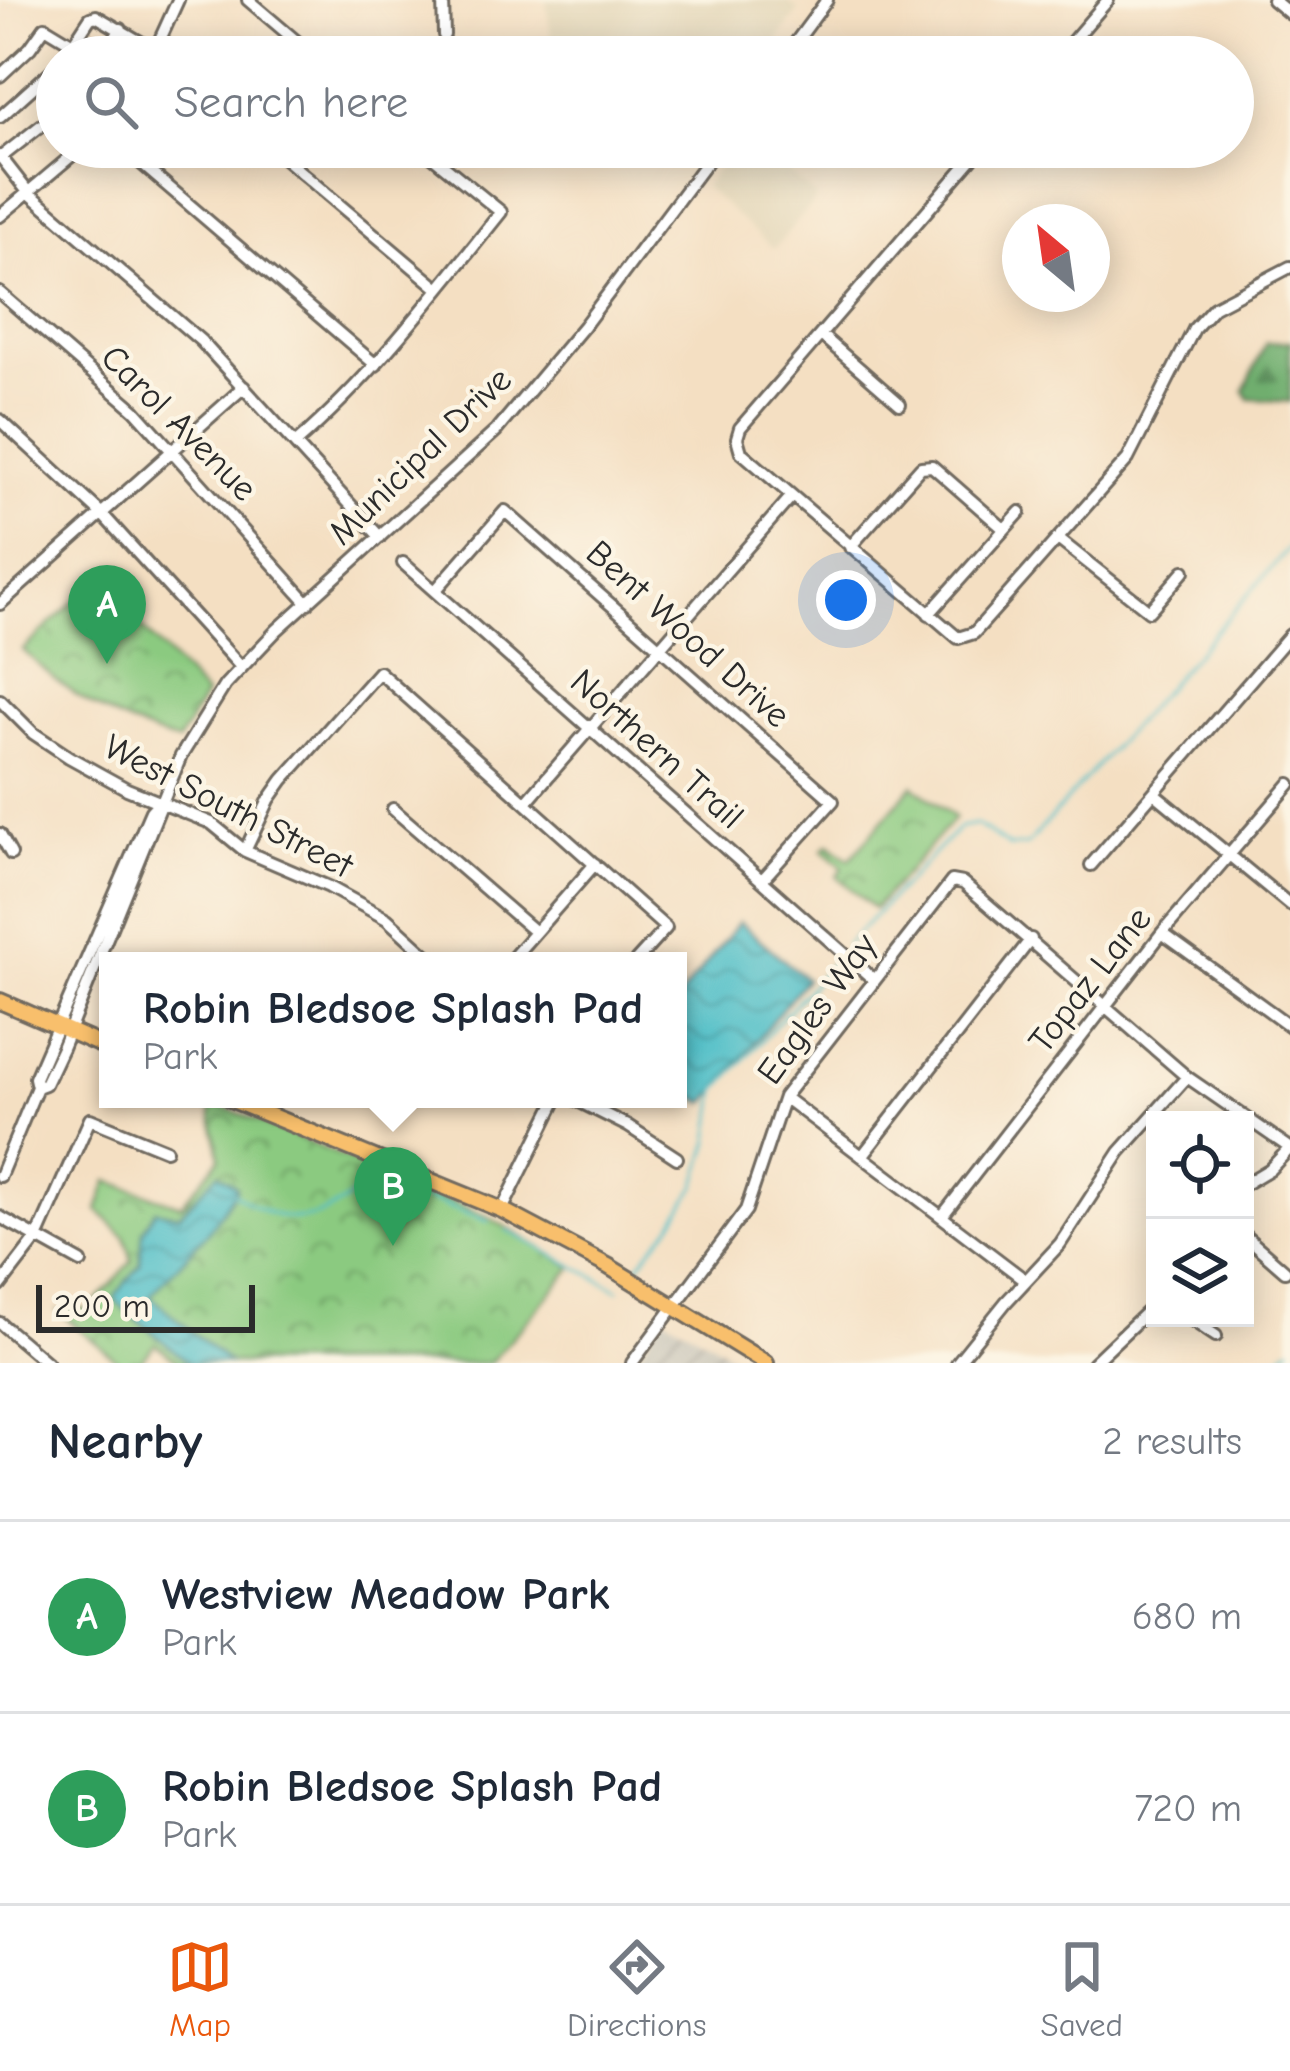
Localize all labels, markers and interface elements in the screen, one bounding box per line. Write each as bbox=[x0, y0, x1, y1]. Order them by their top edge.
search box bbox=[36, 36, 1254, 168]
icon: search bbox=[78, 69, 144, 135]
text: Search here bbox=[174, 76, 408, 128]
north arrow bbox=[1002, 204, 1110, 312]
street label: Carol Avenue bbox=[93, 337, 265, 509]
street label: Municipal Drive bbox=[320, 359, 520, 553]
street label: Bent Wood Drive bbox=[578, 532, 798, 736]
pin: A bbox=[68, 565, 146, 664]
your location bbox=[816, 570, 876, 630]
street label: Northern Trail bbox=[562, 661, 752, 837]
street label: West South Street bbox=[97, 726, 361, 887]
street label: Topaz Lane bbox=[1021, 899, 1160, 1061]
street label: Eagles Way bbox=[749, 925, 886, 1092]
popup bbox=[99, 952, 687, 1108]
text: Robin Bledsoe Splash Pad bbox=[143, 982, 643, 1034]
text: Park bbox=[143, 1034, 218, 1079]
map controls bbox=[1146, 1111, 1254, 1327]
button: locate bbox=[1146, 1111, 1254, 1219]
pin: B bbox=[354, 1147, 432, 1246]
button: layers bbox=[1146, 1219, 1254, 1327]
scale bar bbox=[36, 1279, 255, 1332]
text: 200 m bbox=[54, 1287, 150, 1325]
text: Nearby bbox=[48, 1412, 202, 1471]
text: 2 results bbox=[1102, 1419, 1242, 1464]
text: Westview Meadow Park bbox=[162, 1568, 610, 1620]
text: A bbox=[76, 1594, 98, 1639]
text: 680 m bbox=[1132, 1594, 1242, 1639]
text: Park bbox=[162, 1620, 237, 1665]
text: Robin Bledsoe Splash Pad bbox=[162, 1760, 662, 1812]
text: B bbox=[75, 1786, 99, 1831]
text: 720 m bbox=[1134, 1786, 1242, 1831]
text: Park bbox=[162, 1812, 237, 1857]
tab: Map bbox=[167, 1934, 233, 2044]
tab: Directions bbox=[567, 1934, 707, 2044]
tab: Saved bbox=[1041, 1934, 1123, 2044]

